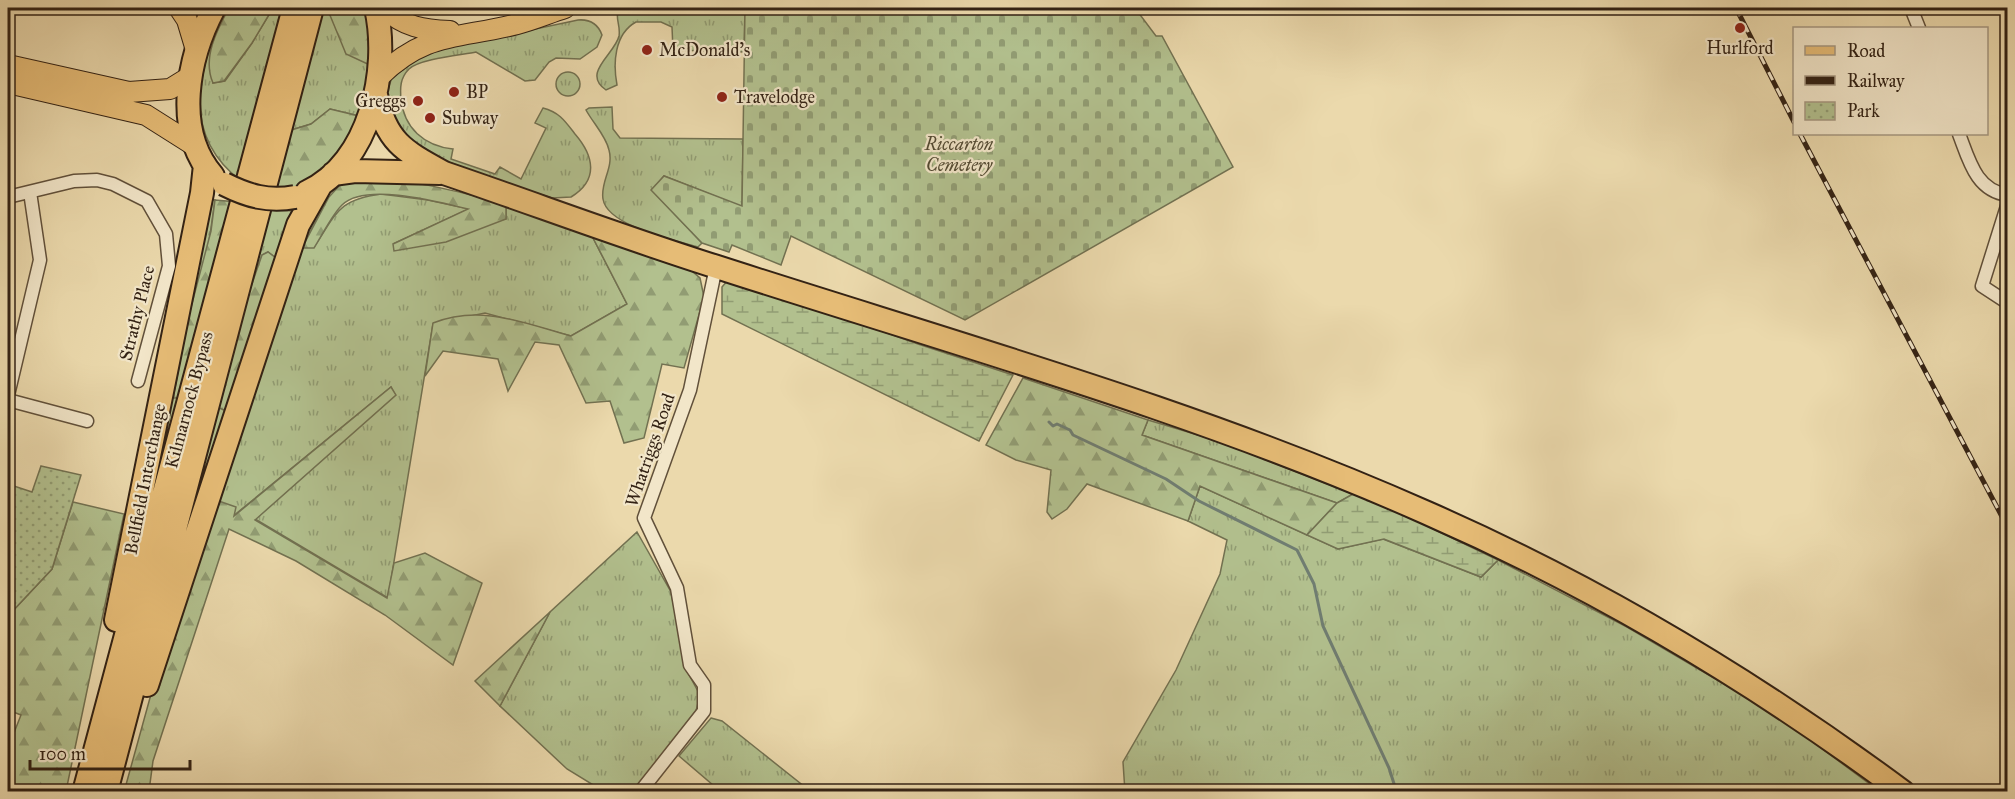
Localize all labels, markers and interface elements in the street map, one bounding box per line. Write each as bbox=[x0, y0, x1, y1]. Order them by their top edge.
marker: Hurlford bbox=[1733, 21, 1747, 35]
legend bbox=[1793, 27, 1988, 135]
place label: Hurlford bbox=[1706, 37, 1774, 59]
place label: McDonald's bbox=[659, 39, 750, 61]
text: Road bbox=[1847, 40, 1885, 62]
marker: McDonald's bbox=[640, 43, 654, 57]
text: Railway bbox=[1847, 70, 1905, 92]
place label: BP bbox=[466, 81, 488, 103]
marker: BP bbox=[447, 85, 461, 99]
place label: Travelodge bbox=[734, 86, 815, 109]
place label: Greggs bbox=[355, 90, 406, 113]
marker: Travelodge bbox=[715, 90, 729, 104]
marker: Greggs bbox=[411, 94, 425, 108]
text: Park bbox=[1847, 100, 1880, 122]
place label: Subway bbox=[442, 107, 499, 129]
marker: Subway bbox=[423, 111, 437, 125]
park label: Riccarton Cemetery bbox=[924, 133, 994, 176]
street label: Strathy Place bbox=[115, 263, 159, 363]
street label: Kilmarnock Bypass bbox=[160, 329, 218, 471]
street label: Whatriggs Road bbox=[620, 390, 681, 510]
street label: Bellfield Interchange bbox=[120, 402, 171, 557]
scale bar bbox=[30, 733, 190, 771]
text: 100 m bbox=[39, 743, 86, 765]

